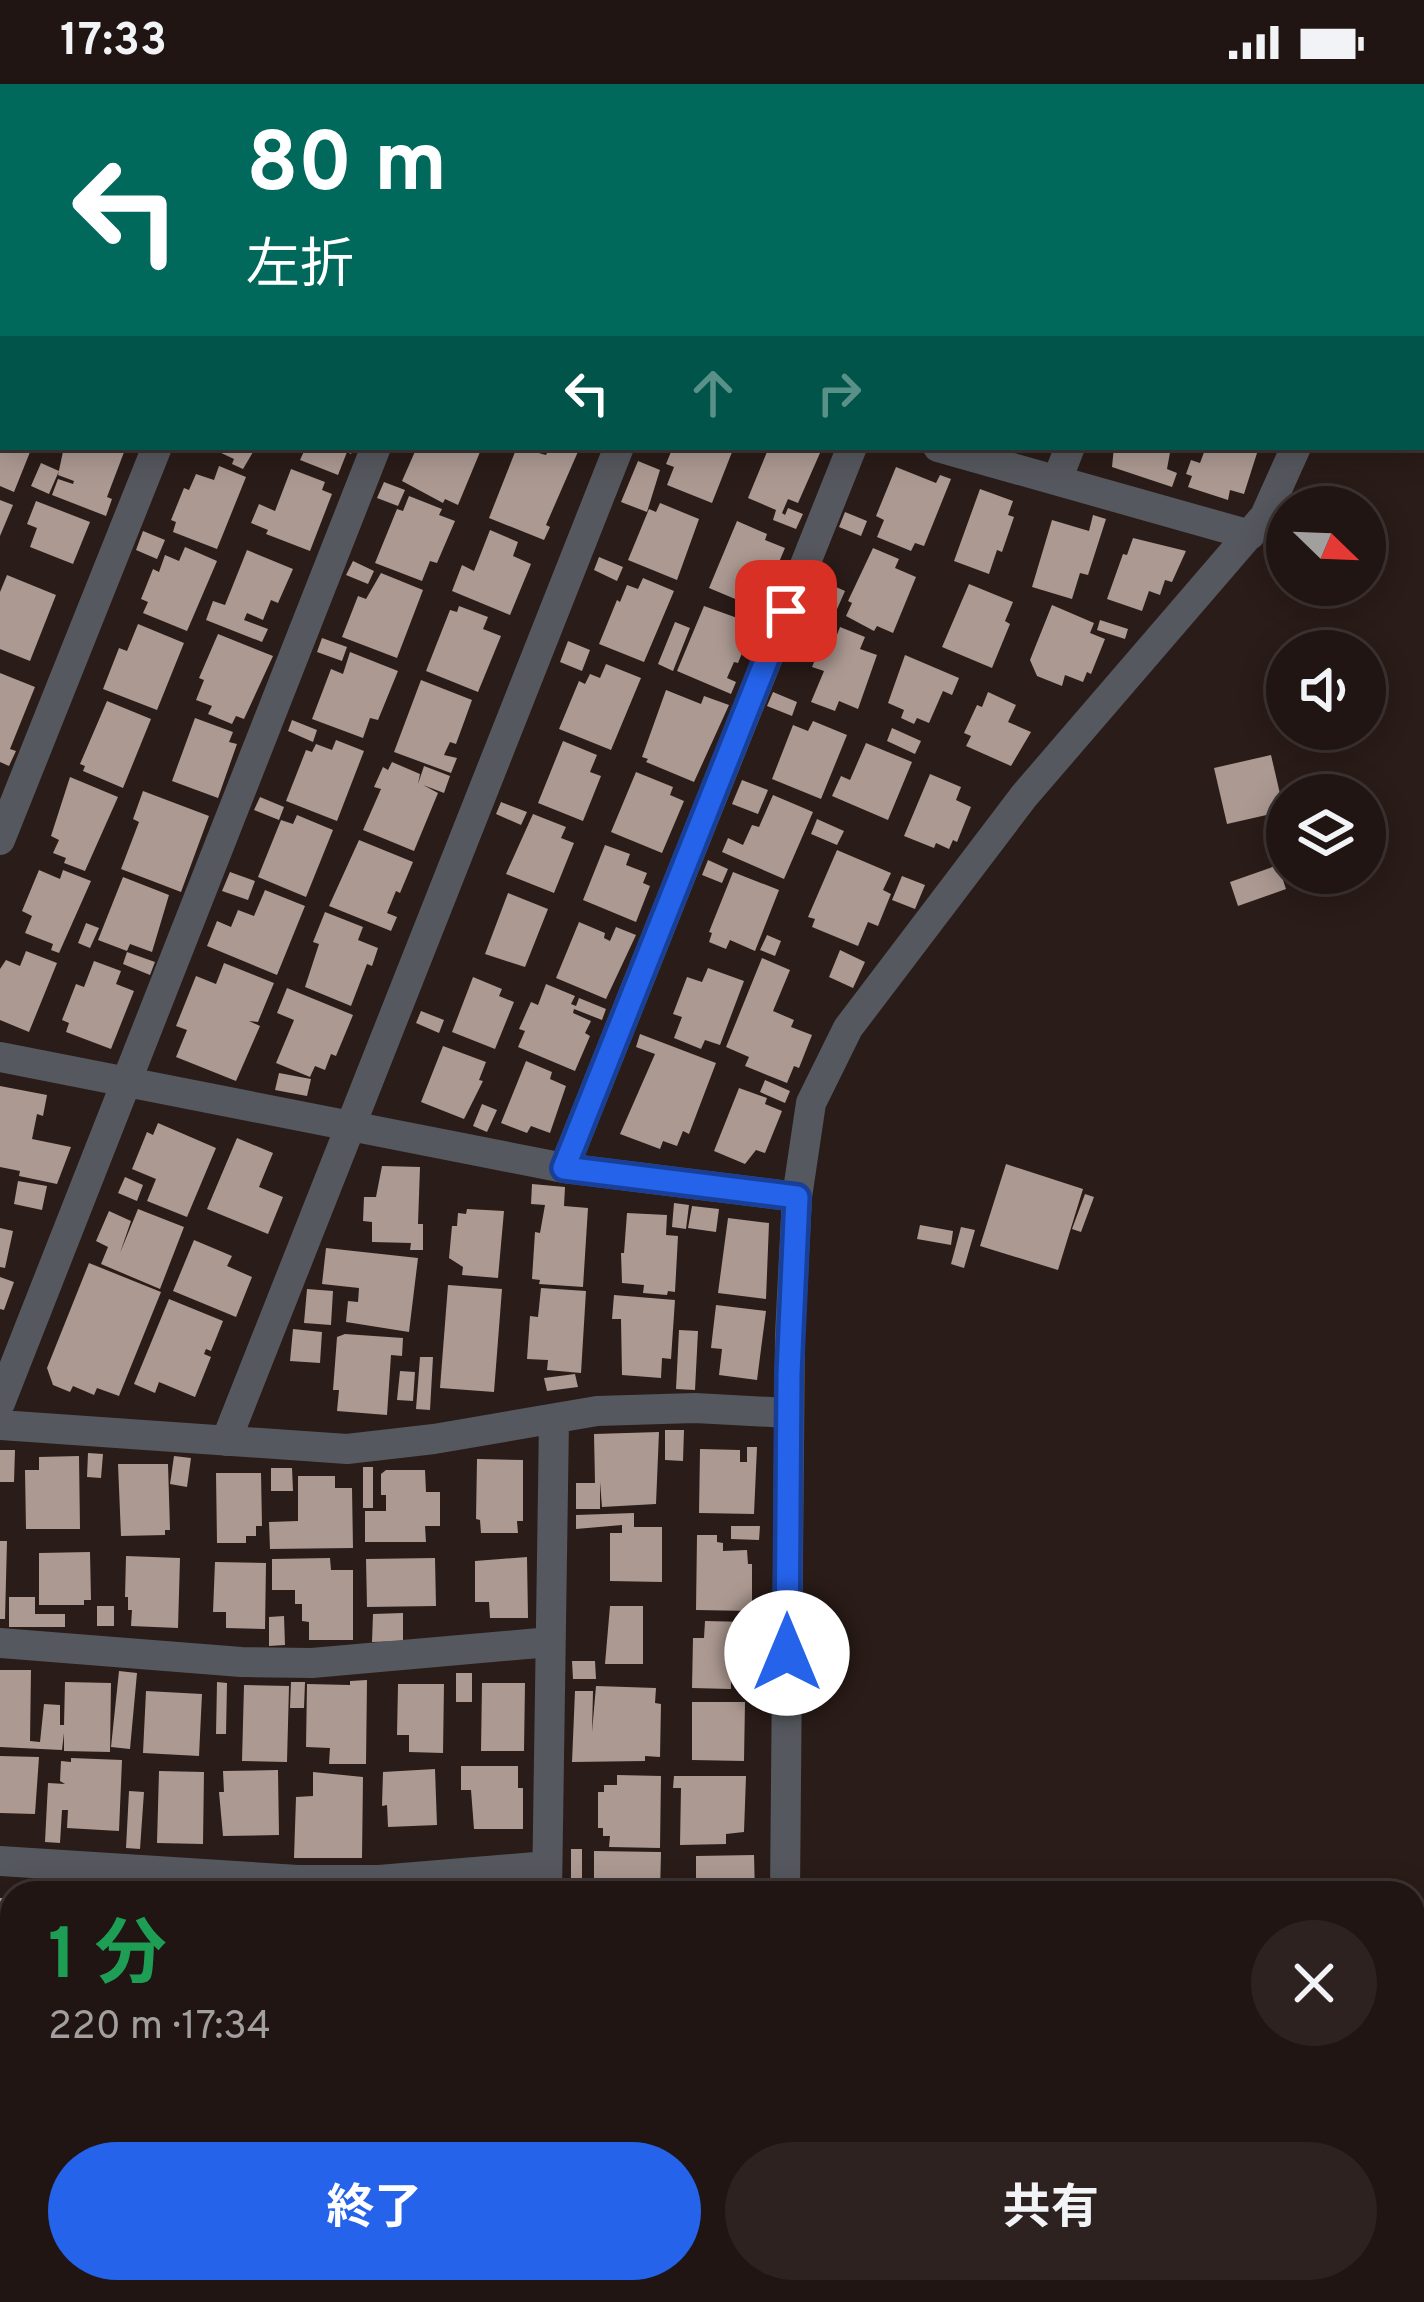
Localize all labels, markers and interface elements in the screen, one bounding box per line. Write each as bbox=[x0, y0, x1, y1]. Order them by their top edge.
text: 17:33 bbox=[60, 14, 167, 71]
text: 80 m bbox=[246, 115, 447, 221]
icon: left bbox=[48, 132, 204, 288]
text: 左折 bbox=[246, 234, 354, 303]
icon: left bbox=[554, 360, 620, 426]
icon: ahead bbox=[680, 360, 746, 426]
icon: right bbox=[806, 360, 872, 426]
north arrow bbox=[1266, 486, 1386, 606]
map controls bbox=[1266, 486, 1386, 894]
pin bbox=[735, 560, 837, 662]
icon: arrive bbox=[753, 578, 819, 644]
button: sound bbox=[1266, 630, 1386, 750]
button: layers bbox=[1266, 774, 1386, 894]
position arrow bbox=[724, 1590, 850, 1716]
text: 1 分 bbox=[48, 1913, 167, 2005]
button: close bbox=[1251, 1920, 1377, 2046]
text: 220 m · 17:34 bbox=[48, 2004, 271, 2053]
button: 終了 bbox=[48, 2142, 701, 2280]
button: 共有 bbox=[725, 2142, 1377, 2280]

